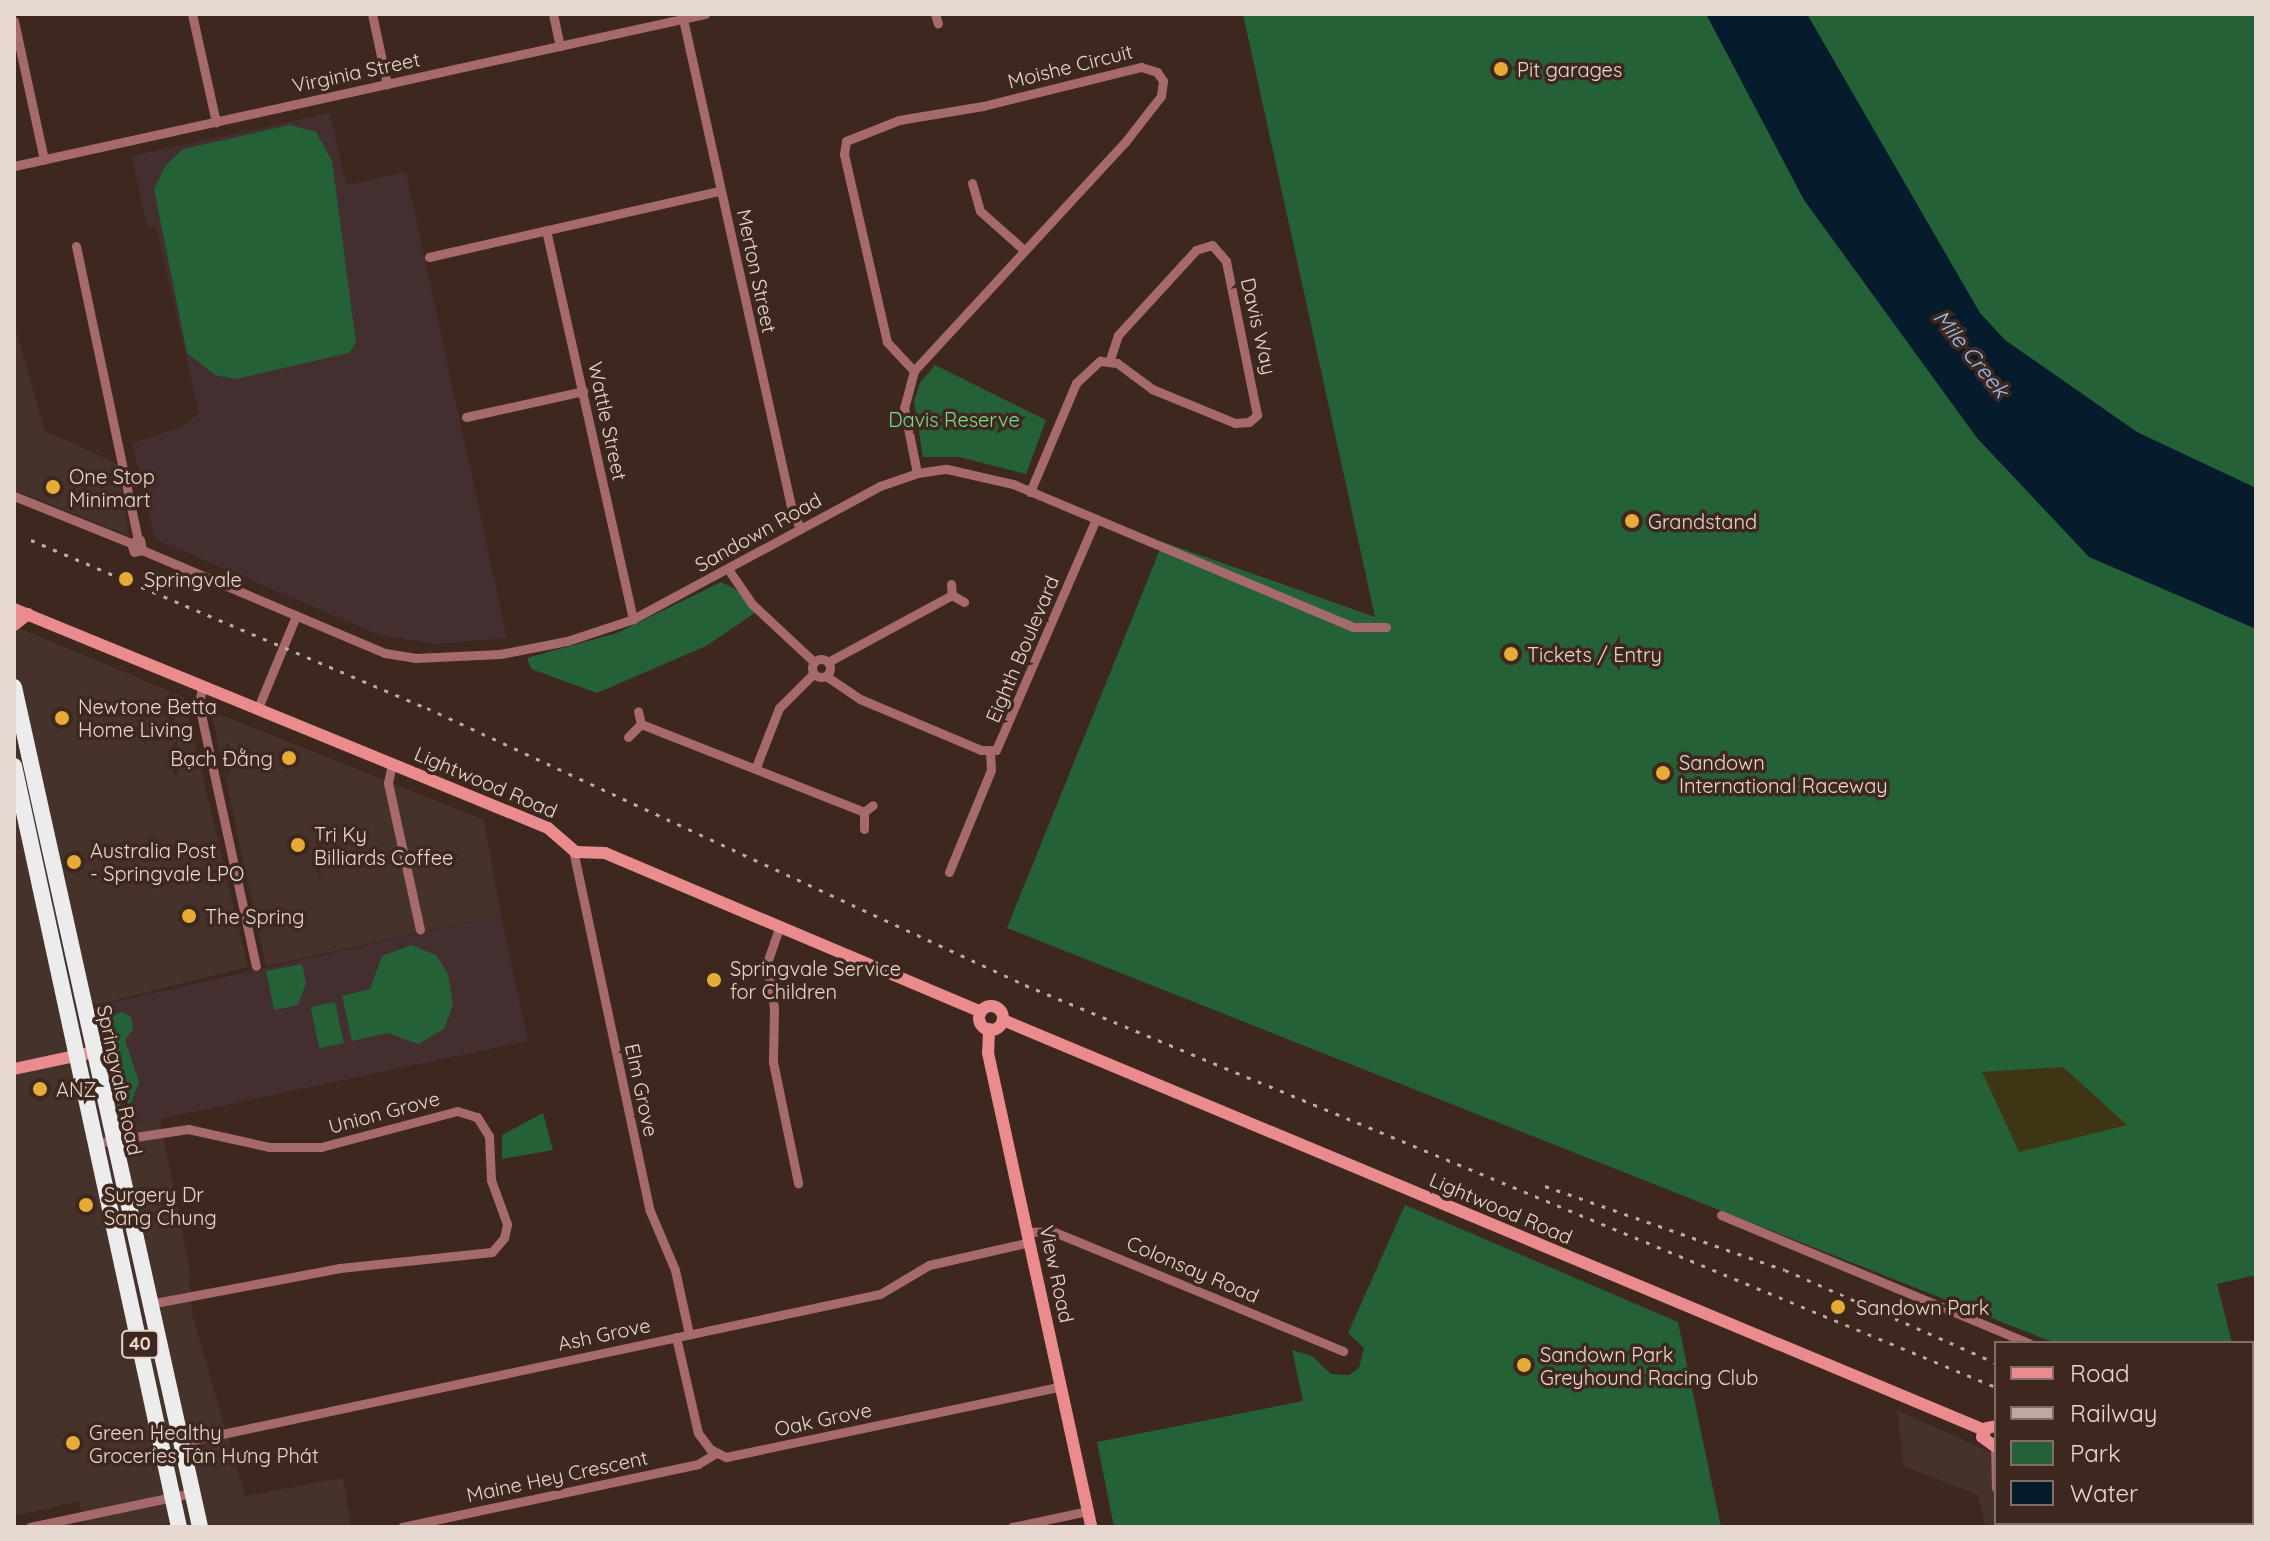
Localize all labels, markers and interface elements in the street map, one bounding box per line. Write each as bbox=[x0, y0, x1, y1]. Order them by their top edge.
street label: Moishe Circuit bbox=[1005, 39, 1135, 93]
street label: Virginia Street bbox=[290, 47, 422, 97]
place label: Pit garages bbox=[1517, 57, 1622, 81]
marker: Pit garages bbox=[1492, 60, 1510, 78]
street label: Merton Street bbox=[732, 207, 782, 335]
street label: Davis Way bbox=[1236, 275, 1282, 377]
water label: Mile Creek bbox=[1928, 305, 2014, 403]
street label: Wattle Street bbox=[584, 360, 632, 482]
park label: Davis Reserve bbox=[888, 407, 1020, 431]
place label: One Stop Minimart bbox=[69, 464, 155, 511]
marker: One Stop Minimart bbox=[44, 478, 62, 496]
street label: Sandown Road bbox=[691, 487, 825, 577]
place label: Grandstand bbox=[1648, 509, 1757, 533]
marker: Grandstand bbox=[1623, 512, 1641, 530]
place label: Springvale bbox=[144, 567, 242, 591]
marker: Springvale bbox=[115, 568, 137, 590]
street label: Eighth Boulevard bbox=[980, 572, 1064, 726]
place label: Tickets / Entry bbox=[1527, 642, 1662, 666]
marker: Tickets / Entry bbox=[1502, 645, 1520, 663]
place label: Newtone Betta Home Living bbox=[78, 694, 217, 741]
marker: Newtone Betta Home Living bbox=[53, 709, 71, 727]
street label: Lightwood Road bbox=[411, 741, 561, 823]
place label: Bạch Đằng bbox=[170, 746, 273, 770]
marker: Bạch Đằng bbox=[280, 749, 298, 767]
place label: Sandown International Raceway bbox=[1679, 750, 1888, 797]
marker: Sandown International Raceway bbox=[1654, 764, 1672, 782]
place label: Tri Ky Billiards Coffee bbox=[314, 822, 453, 869]
marker: Tri Ky Billiards Coffee bbox=[289, 836, 307, 854]
place label: Australia Post - Springvale LPO bbox=[90, 838, 244, 885]
marker: Australia Post - Springvale LPO bbox=[65, 853, 83, 871]
place label: The Spring bbox=[205, 904, 305, 928]
marker: The Spring bbox=[180, 907, 198, 925]
place label: Springvale Service for Children bbox=[730, 956, 901, 1003]
marker: Springvale Service for Children bbox=[705, 971, 723, 989]
street label: Springvale Road bbox=[92, 1003, 148, 1157]
street label: Elm Grove bbox=[620, 1041, 664, 1139]
place label: ANZ bbox=[56, 1077, 96, 1101]
marker: ANZ bbox=[31, 1080, 49, 1098]
street label: Union Grove bbox=[326, 1086, 442, 1138]
street label: Lightwood Road bbox=[1426, 1167, 1576, 1249]
place label: Surgery Dr Sang Chung bbox=[104, 1182, 217, 1229]
marker: Surgery Dr Sang Chung bbox=[75, 1194, 97, 1216]
street label: View Road bbox=[1035, 1223, 1079, 1325]
street label: Colonsay Road bbox=[1123, 1230, 1263, 1308]
place label: Sandown Park bbox=[1856, 1295, 1990, 1319]
marker: Sandown Park bbox=[1827, 1296, 1849, 1318]
street label: Ash Grove bbox=[556, 1312, 652, 1356]
road number: 40 bbox=[120, 1330, 160, 1358]
legend bbox=[1994, 1341, 2254, 1525]
place label: Sandown Park Greyhound Racing Club bbox=[1540, 1342, 1758, 1389]
marker: Sandown Park Greyhound Racing Club bbox=[1515, 1356, 1533, 1374]
text: Road bbox=[2070, 1358, 2130, 1388]
street label: Oak Grove bbox=[772, 1397, 874, 1441]
text: Railway bbox=[2070, 1398, 2157, 1428]
place label: Green Healthy Groceries Tân Hưng Phát bbox=[89, 1420, 319, 1467]
marker: Green Healthy Groceries Tân Hưng Phát bbox=[64, 1434, 82, 1452]
text: Park bbox=[2070, 1438, 2121, 1468]
street label: Maine Hey Crescent bbox=[464, 1445, 650, 1507]
text: Water bbox=[2070, 1478, 2138, 1508]

